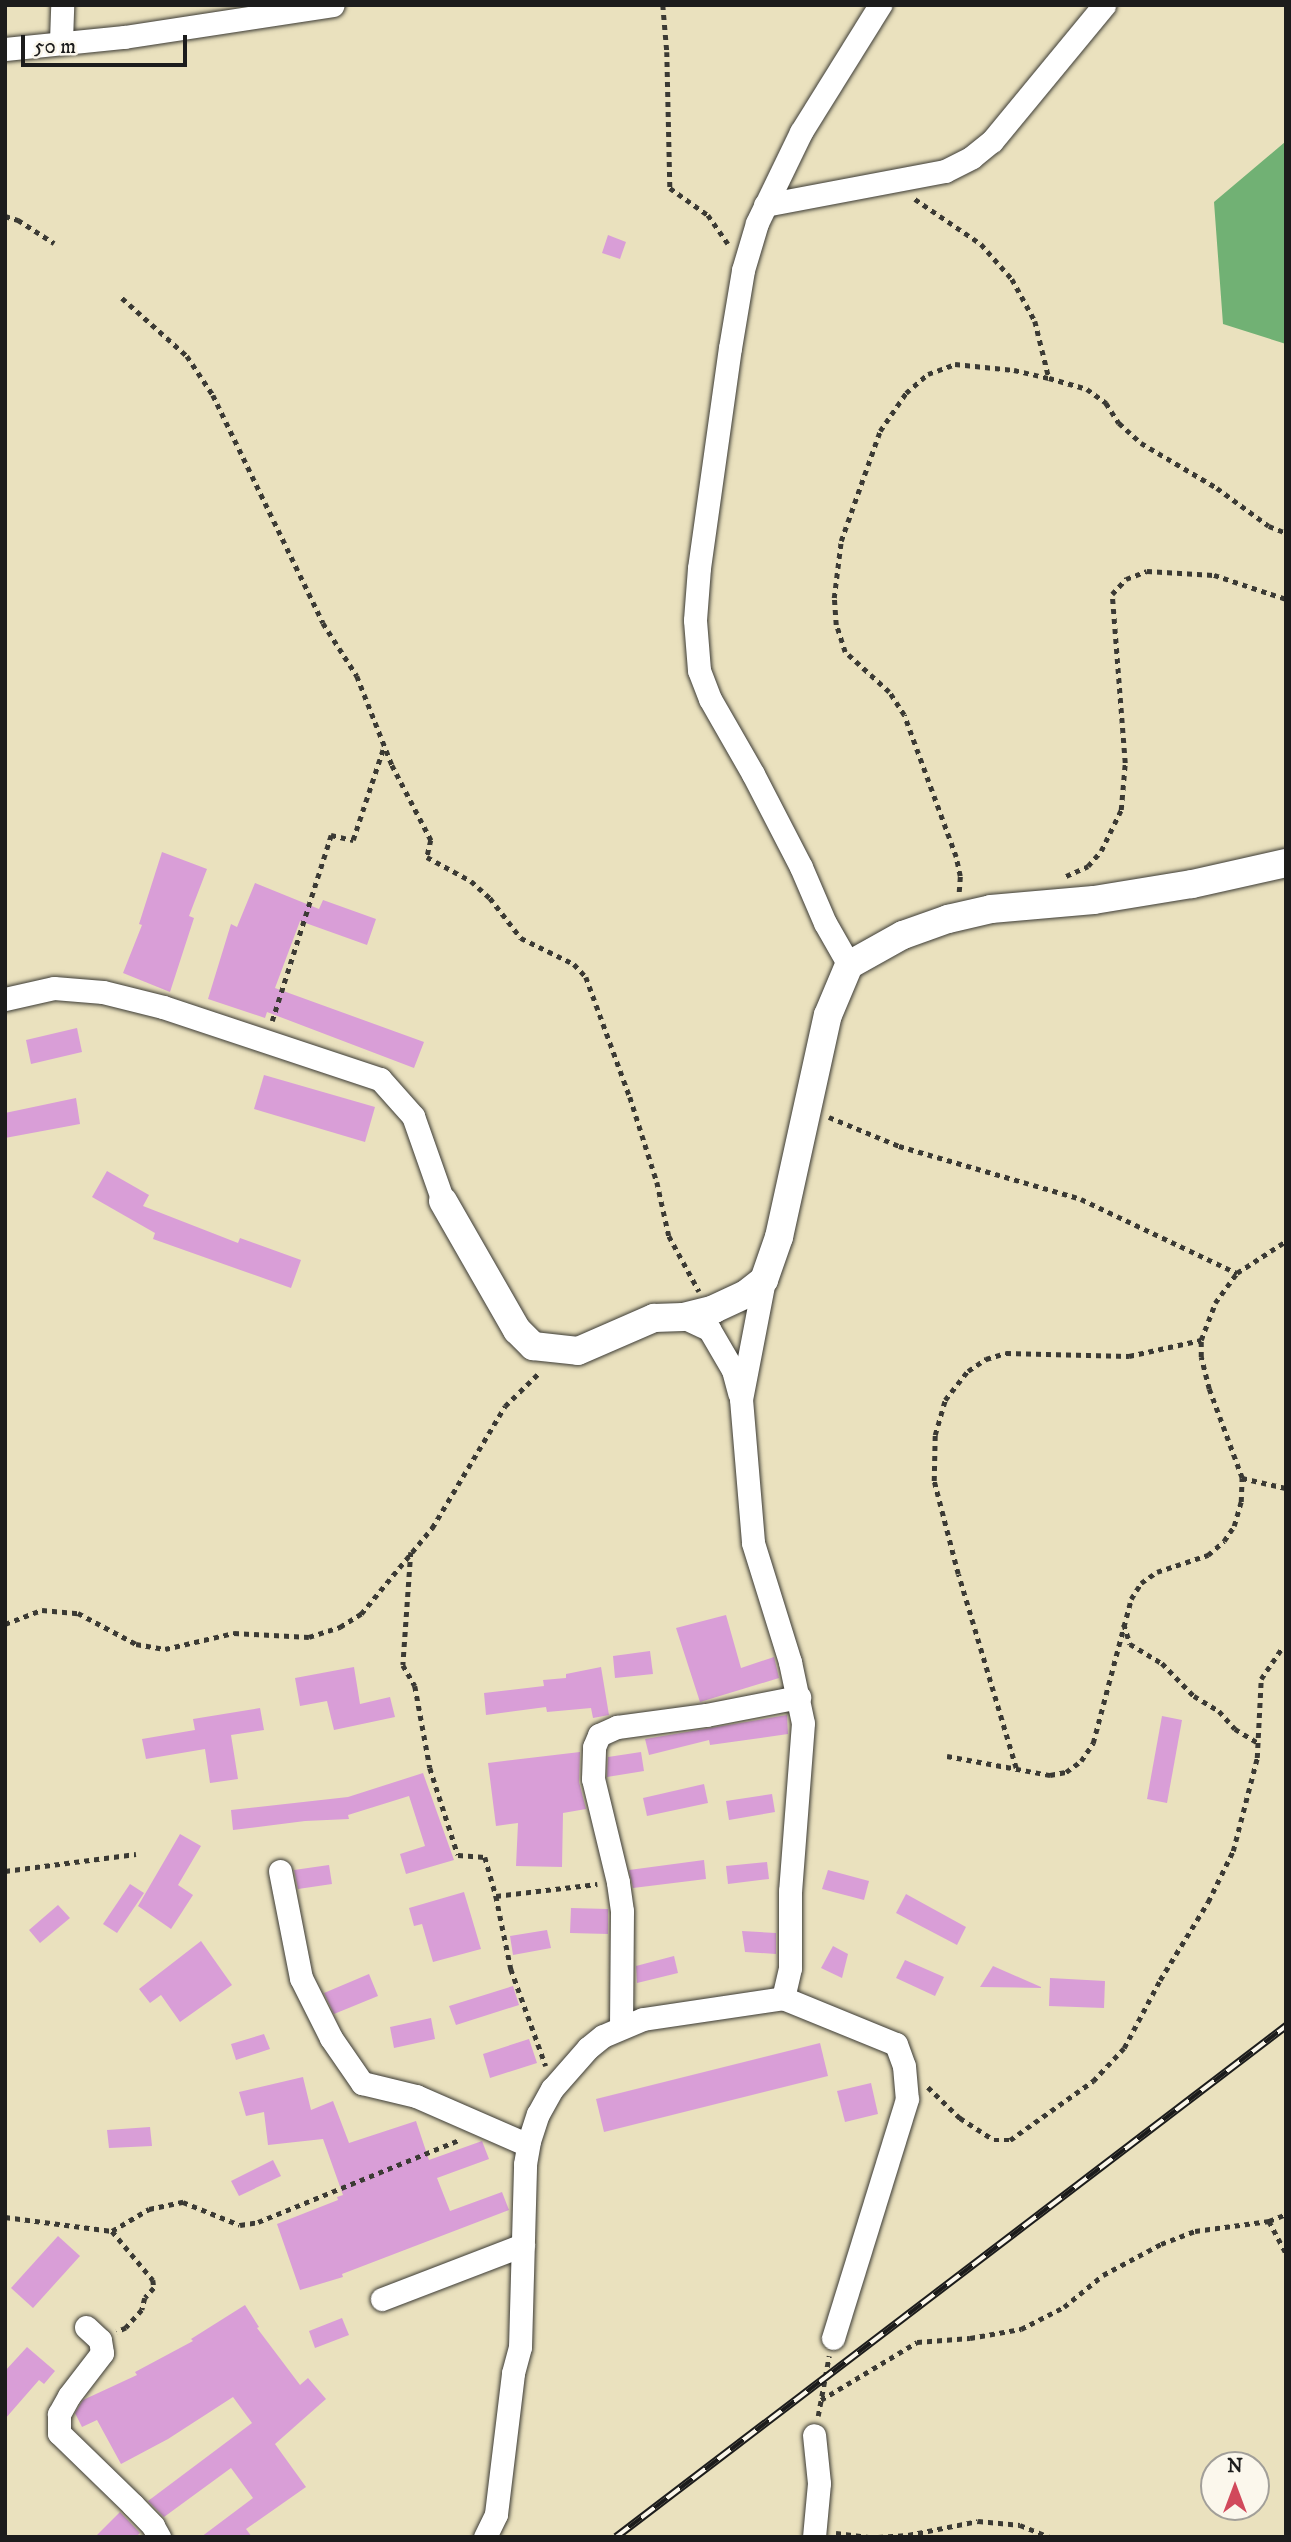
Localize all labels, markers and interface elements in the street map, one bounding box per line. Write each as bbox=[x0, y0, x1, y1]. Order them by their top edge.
scale bar bbox=[24, 21, 191, 65]
text: 50 m bbox=[34, 34, 76, 60]
north arrow bbox=[1200, 2451, 1270, 2521]
text: N bbox=[1227, 2455, 1243, 2478]

